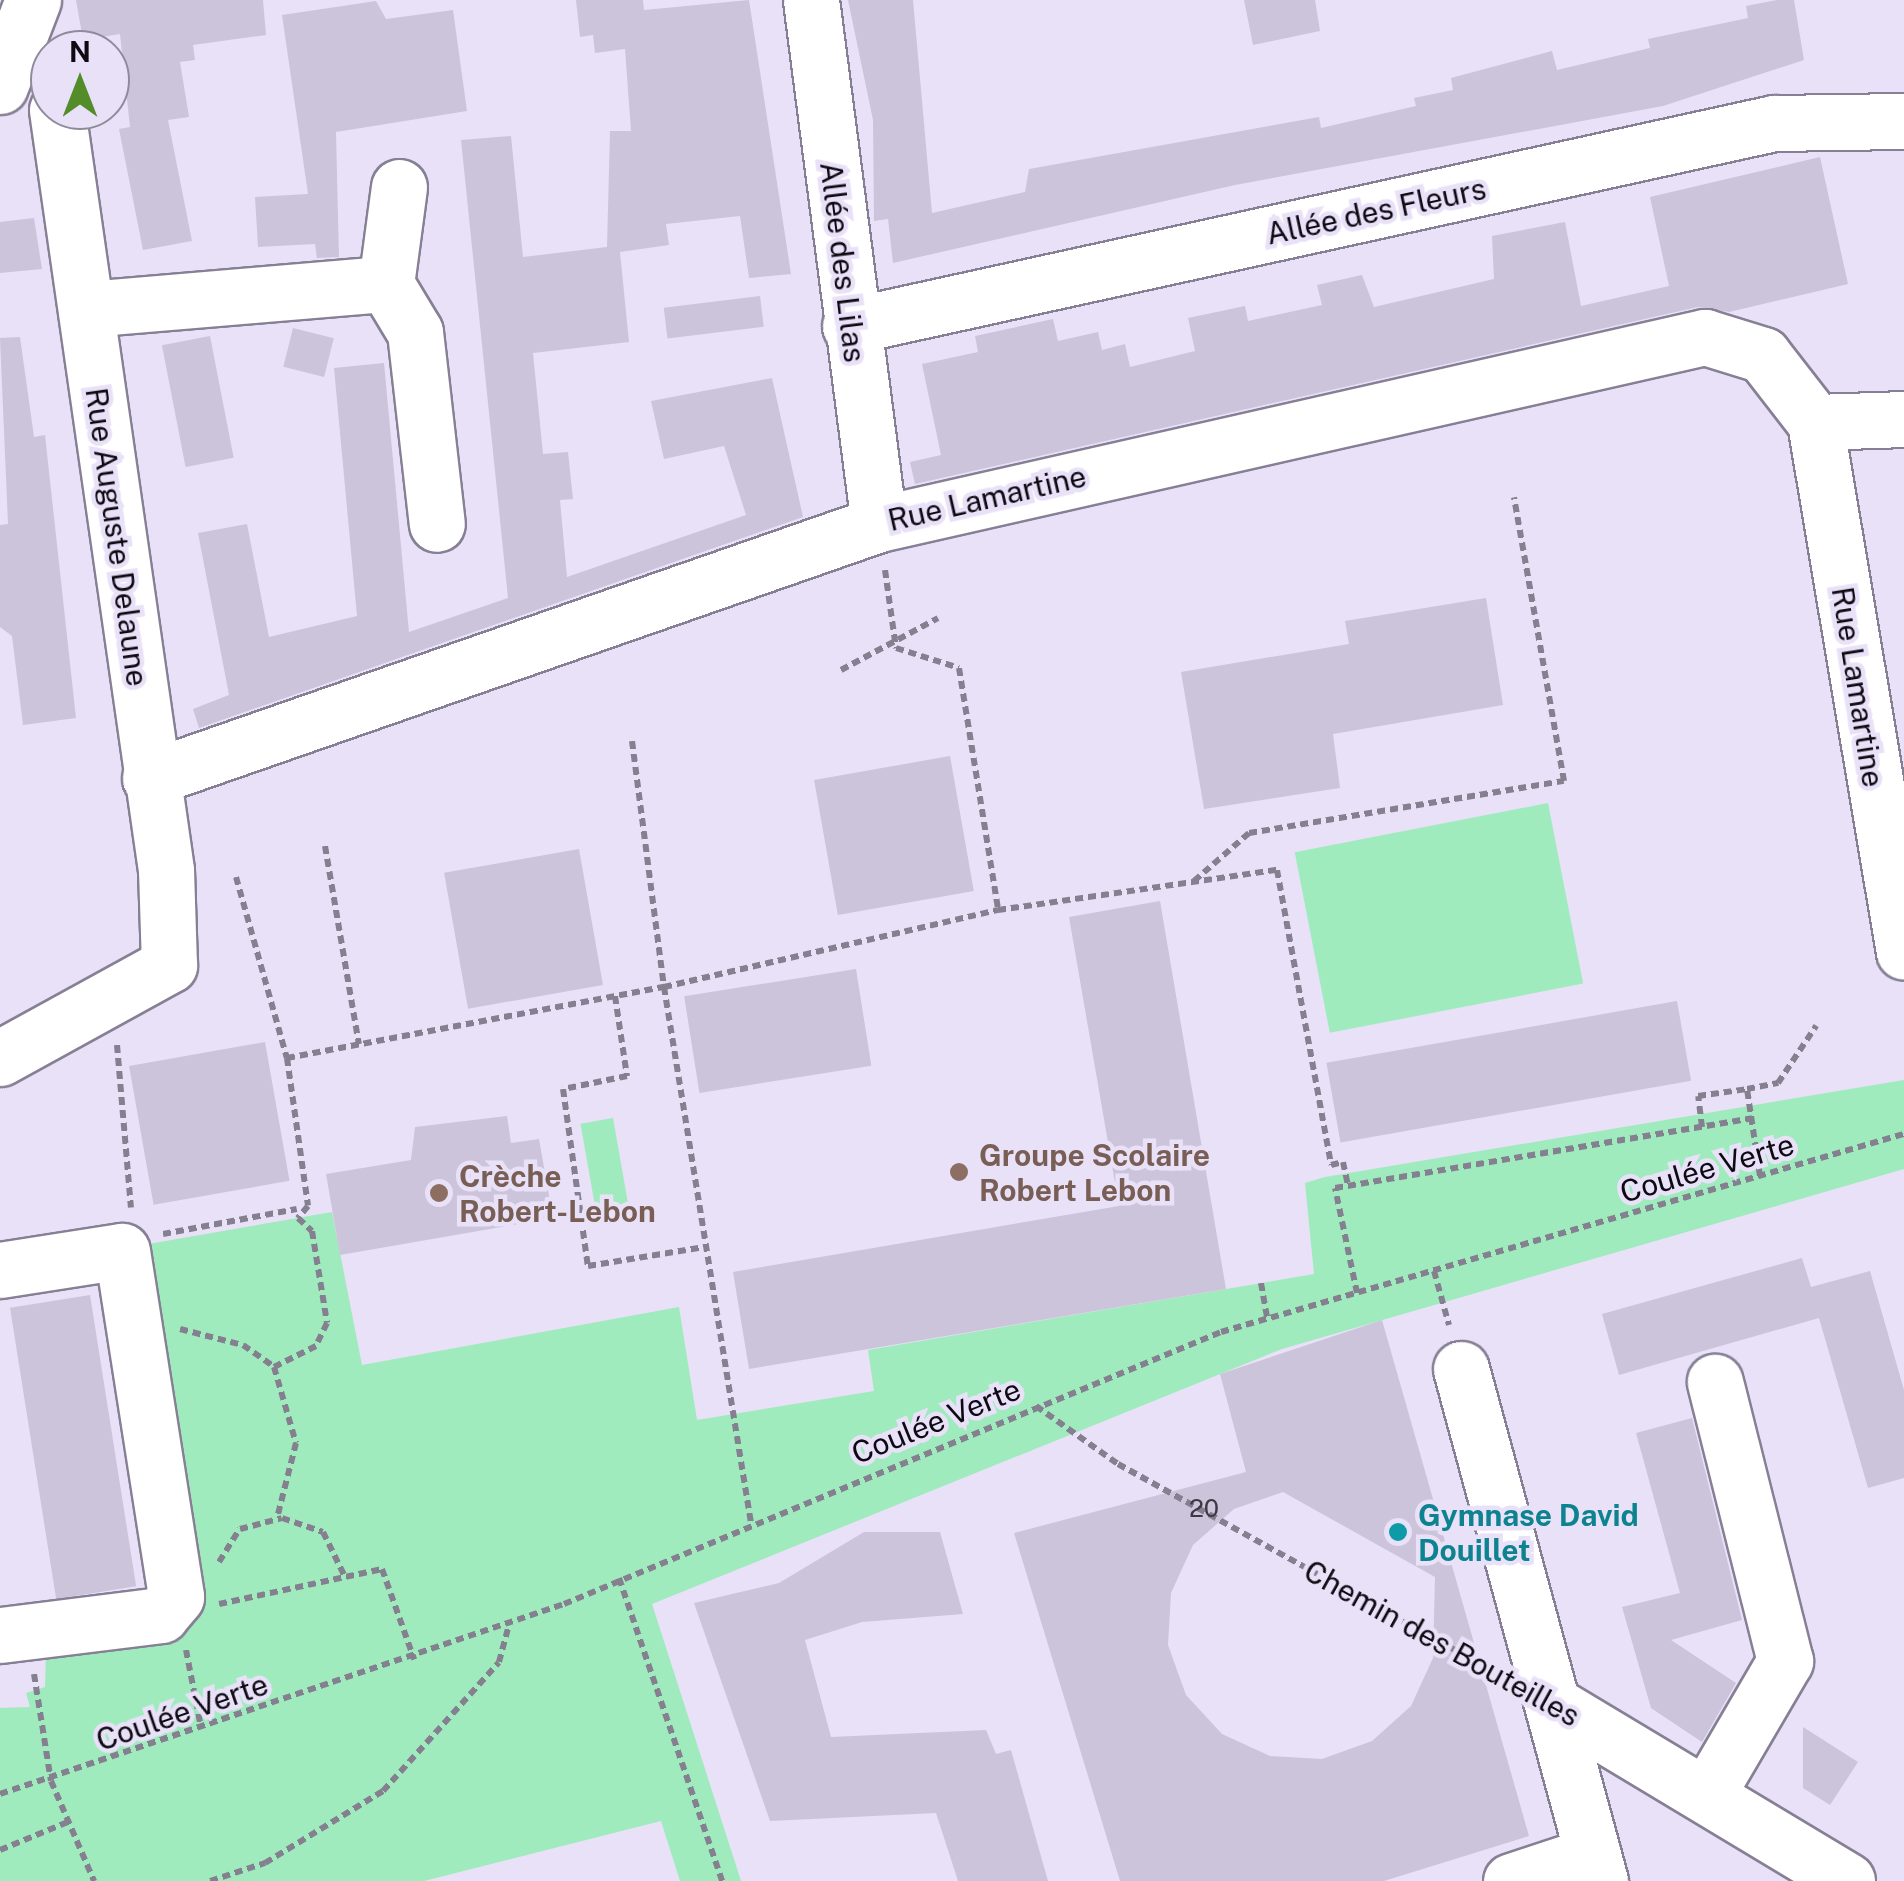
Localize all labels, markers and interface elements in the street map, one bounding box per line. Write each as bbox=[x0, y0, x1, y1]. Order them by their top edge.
north arrow bbox=[30, 30, 130, 130]
text: N bbox=[69, 35, 91, 68]
street label: Allée des Lilas bbox=[813, 159, 873, 365]
street label: Allée des Fleurs bbox=[1263, 170, 1489, 252]
street label: Rue Auguste Delaune bbox=[78, 385, 156, 689]
street label: Rue Lamartine bbox=[884, 458, 1090, 538]
street label: Rue Lamartine bbox=[1824, 584, 1892, 790]
street label: Coulée Verte bbox=[1615, 1126, 1799, 1210]
place label: Groupe Scolaire Robert Lebon bbox=[979, 1137, 1210, 1208]
place label: Crèche Robert-Lebon bbox=[459, 1158, 656, 1228]
marker: Groupe Scolaire Robert Lebon bbox=[948, 1161, 970, 1183]
marker: Crèche Robert-Lebon bbox=[428, 1182, 450, 1204]
street label: Coulée Verte bbox=[846, 1371, 1026, 1471]
house number: 20 bbox=[1189, 1493, 1219, 1523]
place label: Gymnase David Douillet bbox=[1418, 1497, 1639, 1568]
marker: Gymnase David Douillet bbox=[1387, 1521, 1409, 1543]
street label: Chemin des Bouteilles bbox=[1298, 1552, 1586, 1734]
street label: Coulée Verte bbox=[91, 1666, 273, 1758]

